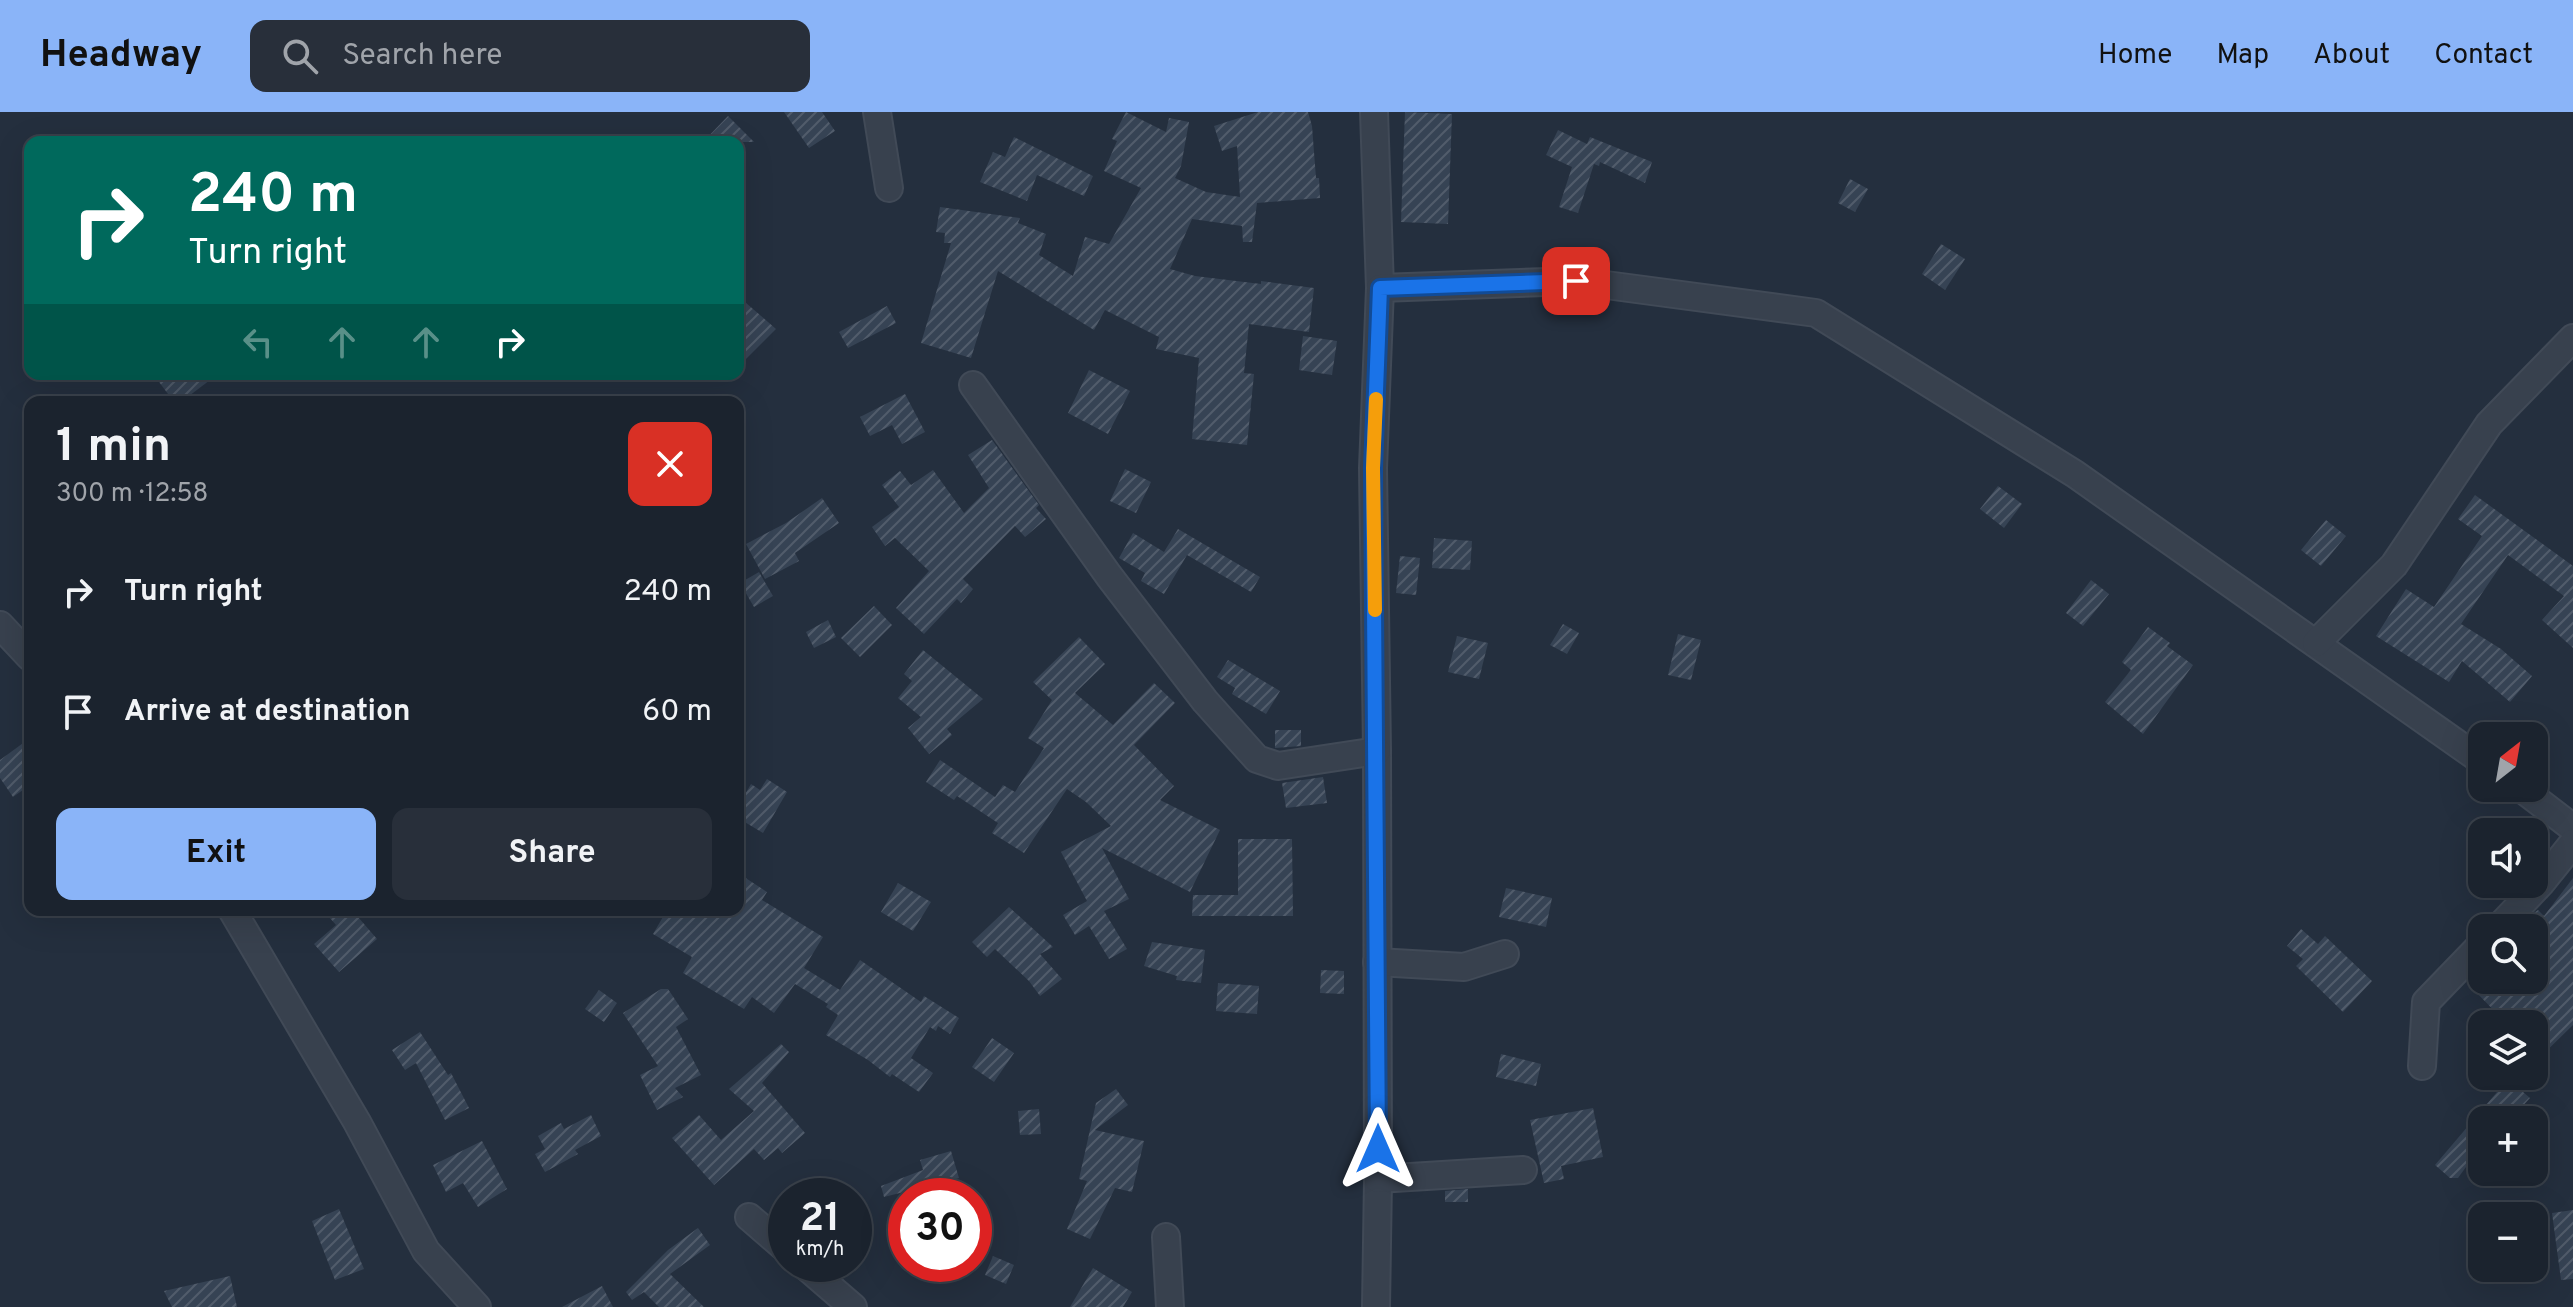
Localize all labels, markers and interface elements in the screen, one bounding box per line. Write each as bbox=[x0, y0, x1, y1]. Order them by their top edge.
search box bbox=[250, 20, 810, 92]
text: Headway bbox=[40, 32, 202, 81]
icon: search bbox=[278, 34, 322, 78]
text: Search here bbox=[342, 38, 502, 75]
text: Home bbox=[2098, 38, 2172, 74]
text: Map bbox=[2216, 38, 2269, 74]
text: About bbox=[2313, 38, 2390, 74]
text: Contact bbox=[2434, 38, 2533, 74]
text: 240 m bbox=[188, 162, 358, 232]
icon: right bbox=[56, 168, 160, 272]
text: Turn right bbox=[188, 231, 347, 277]
pin bbox=[1542, 247, 1610, 315]
icon: arrive bbox=[1554, 259, 1598, 303]
icon: left bbox=[236, 320, 280, 364]
icon: ahead bbox=[320, 320, 364, 364]
icon: ahead bbox=[404, 320, 448, 364]
icon: right bbox=[488, 320, 532, 364]
text: 1 min bbox=[56, 418, 171, 478]
button: close bbox=[628, 422, 712, 506]
text: 300 m · 12:58 bbox=[56, 478, 208, 511]
icon: right bbox=[56, 570, 100, 614]
text: Turn right bbox=[124, 574, 262, 611]
text: 240 m bbox=[624, 574, 712, 611]
icon: arrive bbox=[56, 690, 100, 734]
text: Arrive at destination bbox=[124, 694, 410, 731]
text: 60 m bbox=[642, 694, 712, 731]
north arrow bbox=[2468, 722, 2548, 802]
map controls bbox=[2468, 722, 2548, 1282]
button: Exit bbox=[56, 808, 376, 900]
button: Share bbox=[392, 808, 712, 900]
button: sound bbox=[2468, 818, 2548, 898]
button: search bbox=[2468, 914, 2548, 994]
button: layers bbox=[2468, 1010, 2548, 1090]
button: + bbox=[2468, 1106, 2548, 1186]
position arrow bbox=[1336, 1107, 1420, 1191]
speed limit sign: 30 bbox=[888, 1178, 992, 1282]
text: 21 bbox=[800, 1195, 840, 1245]
button: − bbox=[2468, 1202, 2548, 1282]
text: km/h bbox=[796, 1237, 844, 1263]

